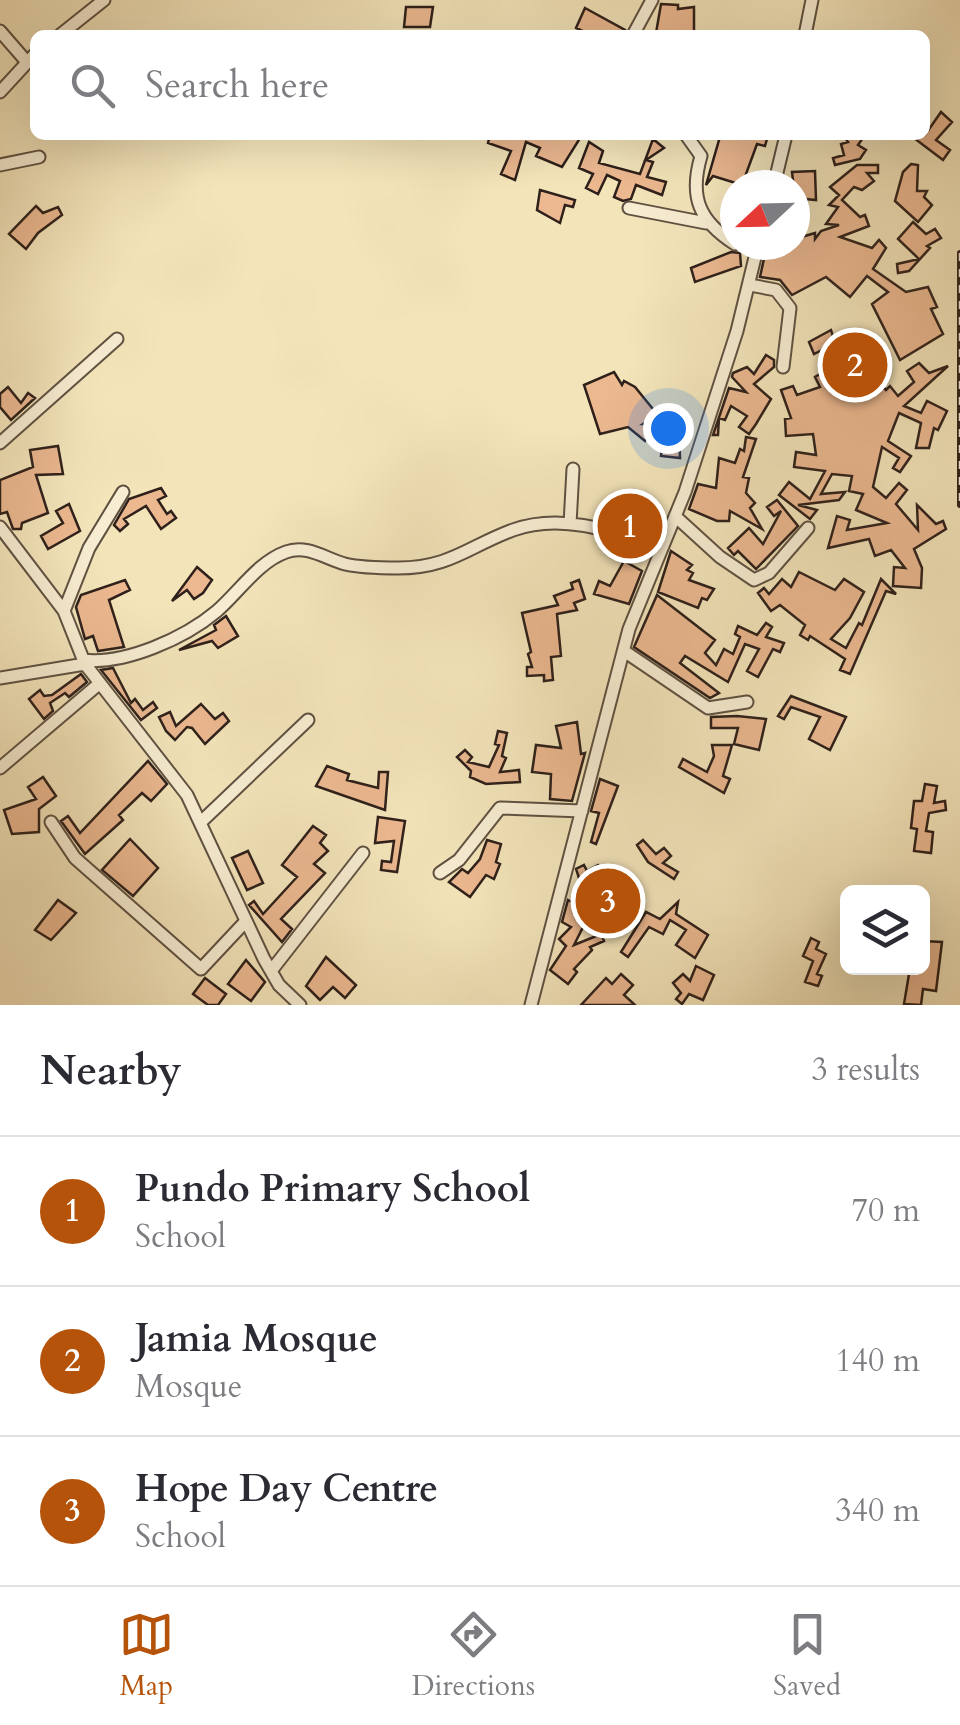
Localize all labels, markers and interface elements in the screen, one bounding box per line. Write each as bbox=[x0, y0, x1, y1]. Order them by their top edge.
search box bbox=[30, 30, 930, 140]
icon: search bbox=[65, 58, 120, 113]
text: Search here bbox=[145, 59, 329, 111]
north arrow bbox=[720, 170, 810, 260]
pin: 2 bbox=[822, 328, 888, 402]
your location bbox=[643, 403, 694, 454]
pin: 1 bbox=[598, 488, 662, 564]
pin: 3 bbox=[576, 864, 640, 938]
map controls bbox=[840, 885, 930, 975]
button: layers bbox=[840, 885, 930, 975]
text: Nearby bbox=[40, 1042, 182, 1099]
text: 3 results bbox=[812, 1048, 920, 1092]
text: Pundo Primary School bbox=[135, 1163, 530, 1215]
text: 1 bbox=[64, 1189, 81, 1233]
text: 70 m bbox=[852, 1189, 920, 1233]
text: School bbox=[135, 1215, 226, 1259]
text: Jamia Mosque bbox=[135, 1313, 378, 1365]
text: 2 bbox=[64, 1339, 81, 1383]
text: 140 m bbox=[835, 1339, 920, 1383]
text: Mosque bbox=[135, 1365, 242, 1409]
text: Hope Day Centre bbox=[135, 1463, 438, 1515]
text: 3 bbox=[64, 1489, 81, 1533]
text: 340 m bbox=[835, 1489, 920, 1533]
text: School bbox=[135, 1515, 226, 1559]
tab: Map bbox=[119, 1607, 174, 1705]
tab: Directions bbox=[412, 1607, 535, 1705]
tab: Saved bbox=[773, 1607, 841, 1705]

